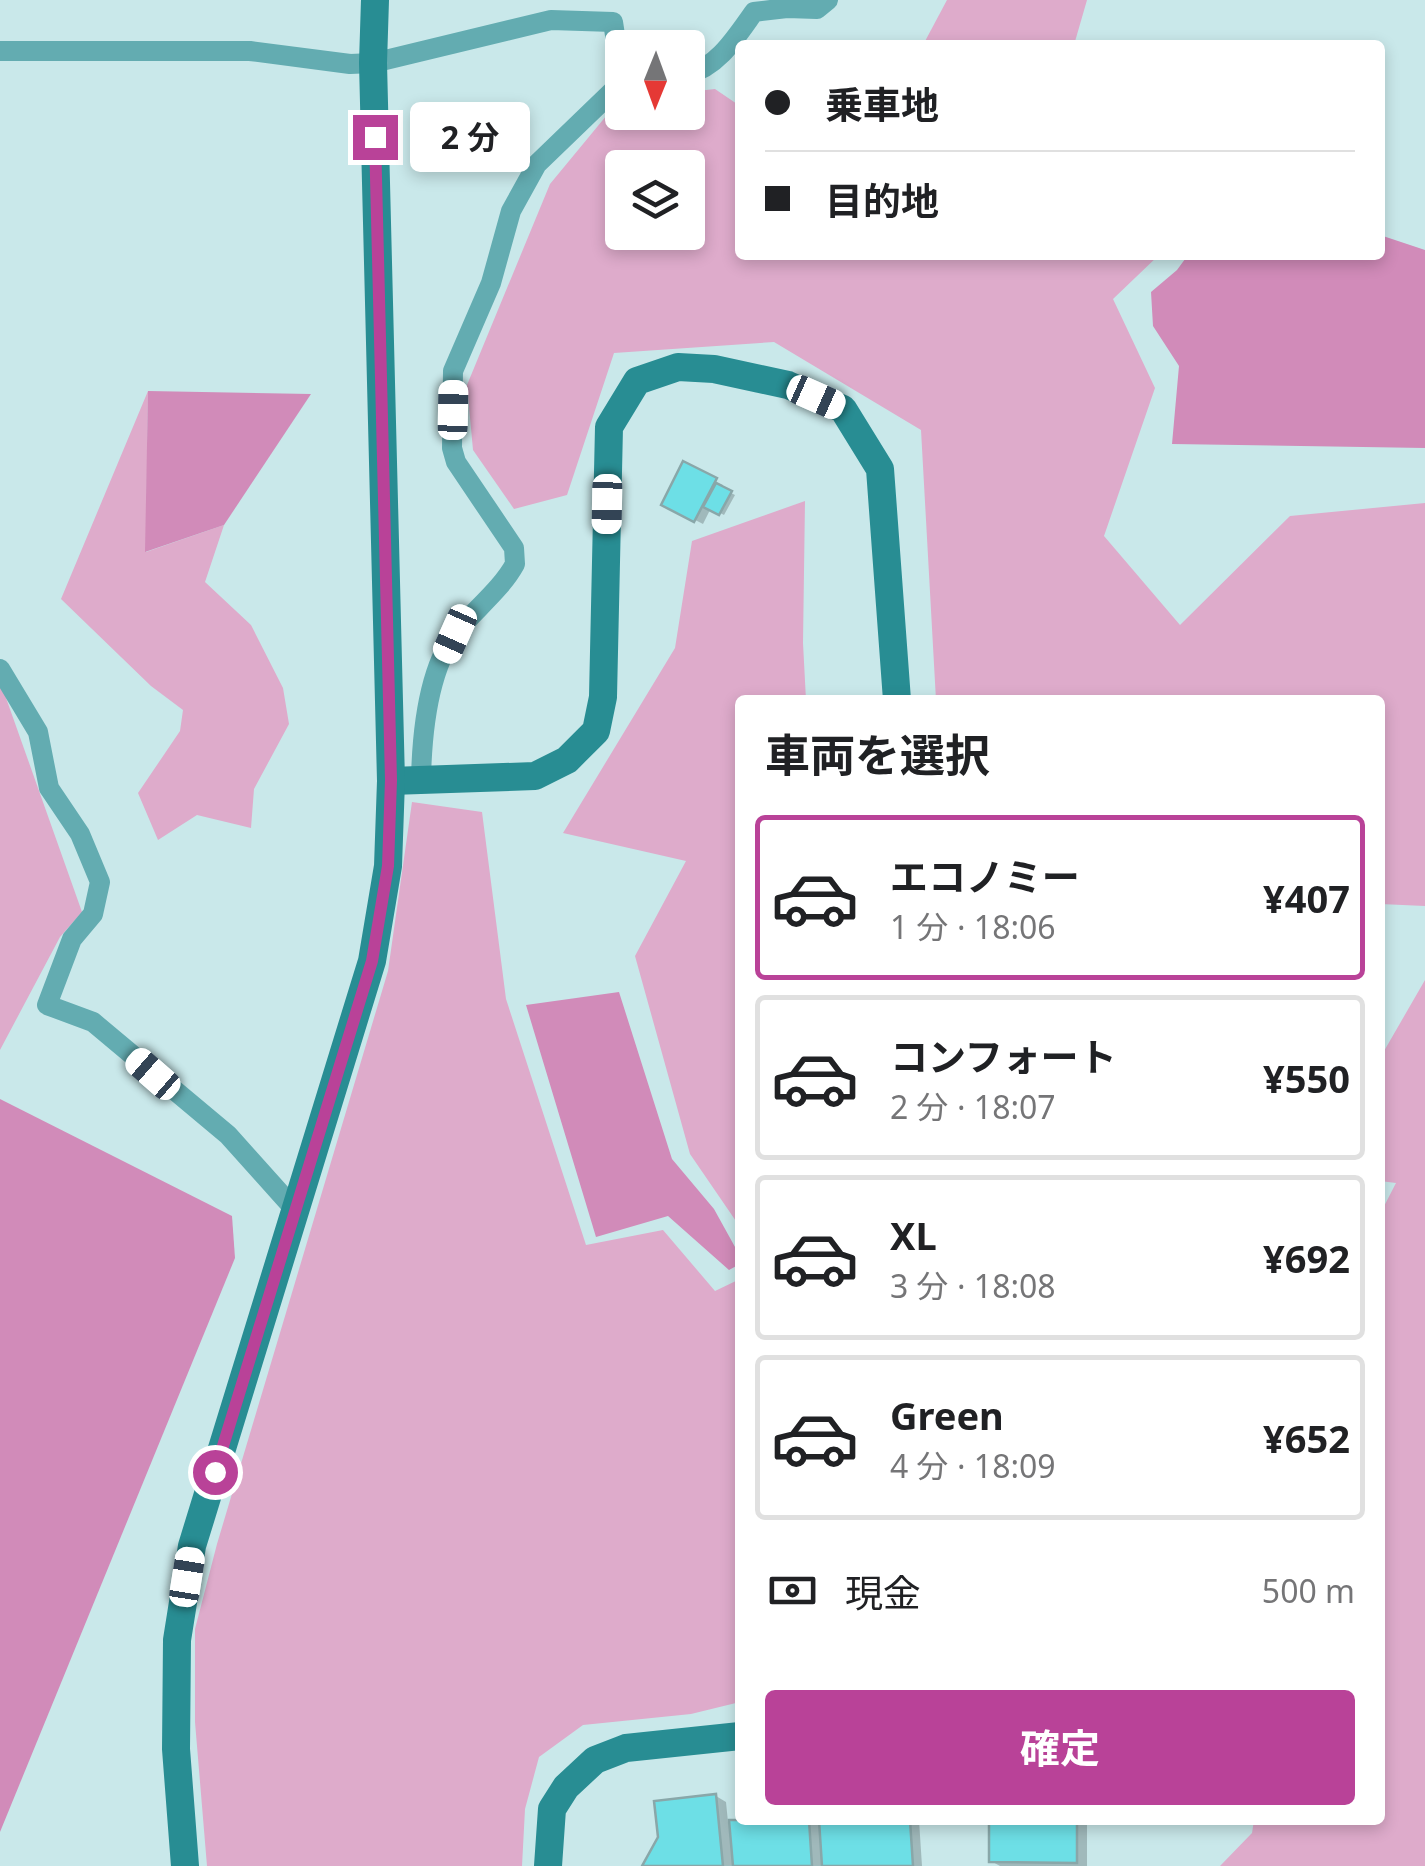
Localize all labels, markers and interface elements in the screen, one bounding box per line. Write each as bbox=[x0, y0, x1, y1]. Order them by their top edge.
north arrow bbox=[605, 30, 705, 130]
map controls bbox=[605, 30, 705, 250]
text: 乗車地 bbox=[825, 78, 939, 130]
callout: 2 分 bbox=[410, 102, 530, 172]
route end bbox=[353, 115, 398, 160]
text: 2 分 bbox=[441, 115, 499, 158]
button: layers bbox=[605, 150, 705, 250]
text: 目的地 bbox=[825, 174, 939, 226]
car bbox=[782, 371, 850, 423]
car bbox=[437, 380, 469, 440]
car bbox=[591, 474, 623, 534]
car bbox=[429, 600, 481, 668]
text: 車両を選択 bbox=[765, 724, 990, 785]
text: エコノミー bbox=[890, 850, 1080, 902]
icon: car bbox=[770, 853, 860, 943]
text: ¥407 bbox=[1263, 872, 1350, 924]
text: 1 分 · 18:06 bbox=[890, 905, 1056, 948]
text: コンフォート bbox=[890, 1030, 1117, 1082]
icon: car bbox=[770, 1033, 860, 1123]
car bbox=[121, 1043, 185, 1105]
text: ¥550 bbox=[1263, 1052, 1350, 1104]
text: 2 分 · 18:07 bbox=[890, 1085, 1056, 1128]
text: XL bbox=[890, 1209, 937, 1261]
icon: car bbox=[770, 1213, 860, 1303]
text: ¥692 bbox=[1263, 1232, 1350, 1284]
text: 3 分 · 18:08 bbox=[890, 1264, 1056, 1307]
text: Green bbox=[890, 1389, 1004, 1441]
icon: car bbox=[770, 1393, 860, 1483]
text: ¥652 bbox=[1263, 1412, 1350, 1464]
text: 4 分 · 18:09 bbox=[890, 1444, 1056, 1487]
route start bbox=[193, 1450, 238, 1495]
car bbox=[167, 1545, 207, 1609]
icon: cash bbox=[765, 1563, 820, 1618]
text: 現金 bbox=[845, 1566, 921, 1618]
text: 500 m bbox=[1262, 1569, 1355, 1612]
button: 確定 bbox=[765, 1690, 1355, 1805]

